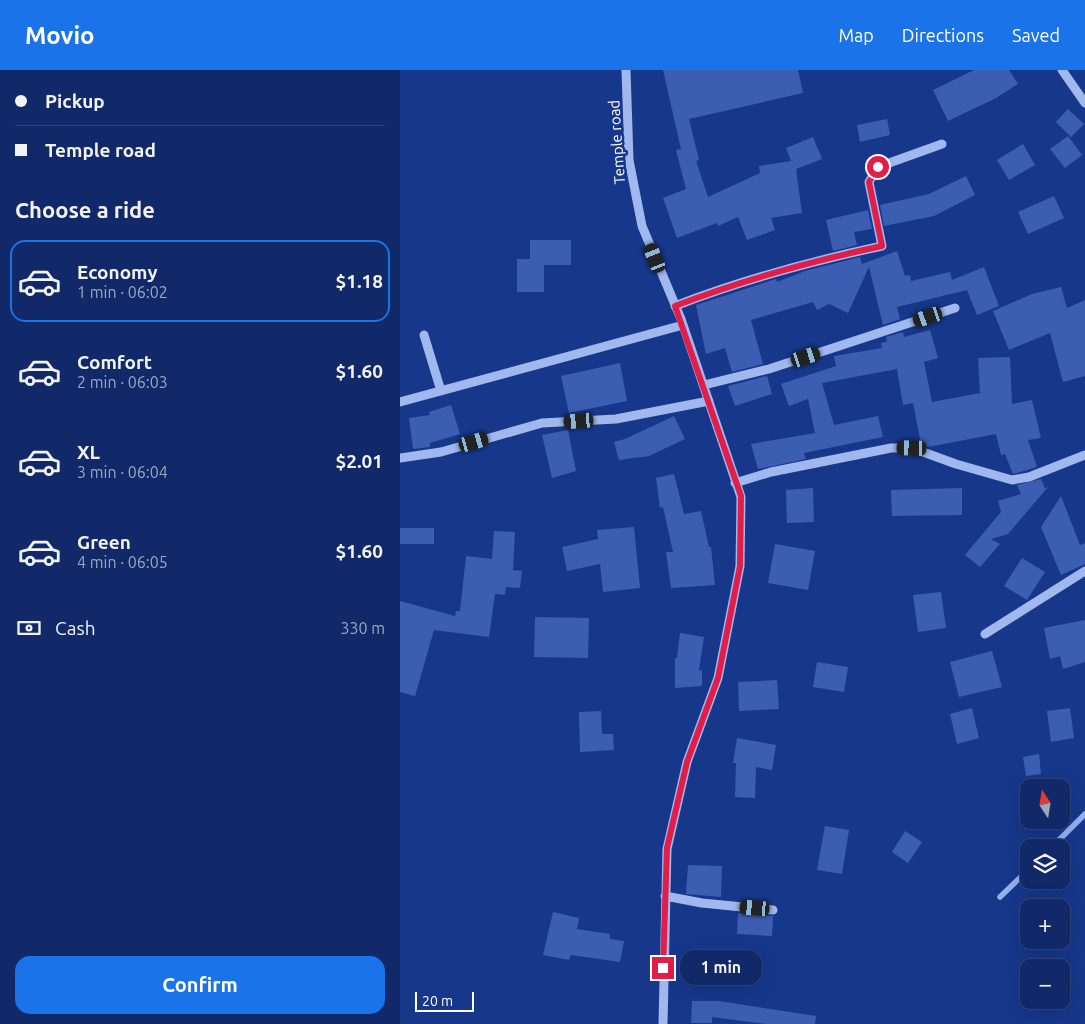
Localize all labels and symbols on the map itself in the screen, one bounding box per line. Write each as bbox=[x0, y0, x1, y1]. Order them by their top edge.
street label: Temple road bbox=[605, 99, 628, 185]
route start bbox=[867, 156, 889, 178]
car bbox=[642, 241, 667, 275]
car bbox=[911, 305, 944, 329]
car bbox=[789, 345, 822, 369]
car bbox=[563, 412, 594, 430]
car bbox=[457, 431, 490, 453]
car bbox=[896, 440, 927, 456]
north arrow bbox=[1020, 779, 1070, 829]
car bbox=[739, 899, 770, 917]
callout: 1 min bbox=[680, 950, 763, 986]
route end bbox=[652, 957, 674, 979]
scale bar bbox=[415, 989, 474, 1012]

